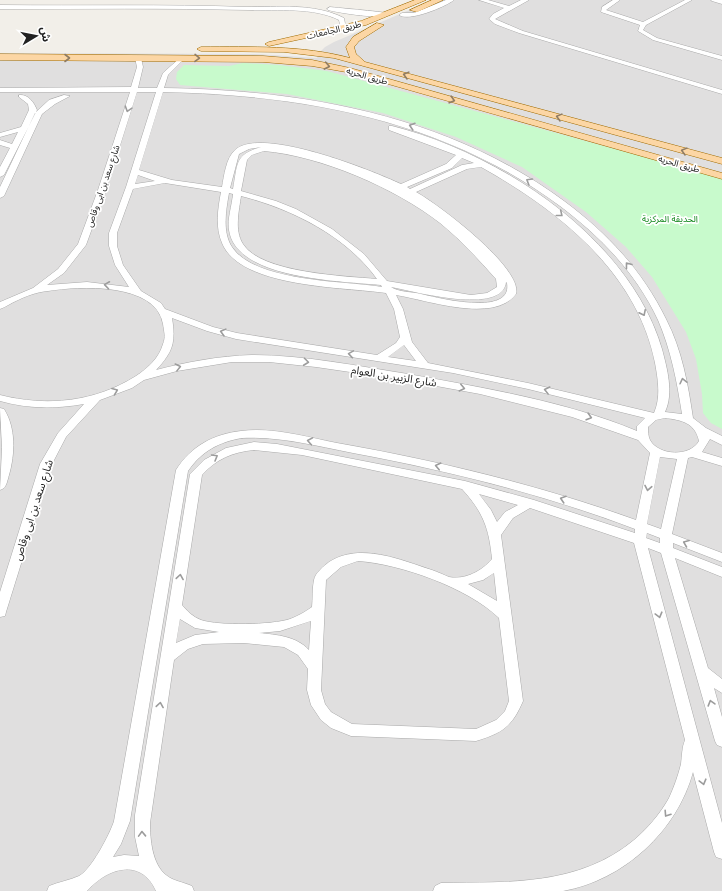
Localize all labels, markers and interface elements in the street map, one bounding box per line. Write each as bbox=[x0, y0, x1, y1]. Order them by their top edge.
north arrow bbox=[16, 16, 56, 56]
street label: طريق الجامعات bbox=[306, 19, 362, 42]
text: ش bbox=[38, 26, 53, 43]
one-way arrow bbox=[64, 54, 70, 62]
one-way arrow bbox=[194, 54, 200, 62]
one-way arrow bbox=[323, 61, 330, 69]
street label: طريق الحريه bbox=[345, 65, 389, 88]
one-way arrow bbox=[403, 71, 410, 80]
one-way arrow bbox=[448, 95, 455, 104]
one-way arrow bbox=[124, 105, 133, 112]
one-way arrow bbox=[556, 113, 563, 122]
one-way arrow bbox=[408, 122, 415, 131]
street label: شارع سعد بن ابى وقاص bbox=[84, 144, 124, 229]
one-way arrow bbox=[681, 147, 688, 156]
street label: طريق الحريه bbox=[657, 153, 701, 176]
one-way arrow bbox=[526, 178, 533, 186]
one-way arrow bbox=[555, 210, 562, 217]
park label: الحديقة المركزية bbox=[642, 214, 698, 225]
one-way arrow bbox=[625, 262, 632, 269]
one-way arrow bbox=[104, 281, 110, 290]
one-way arrow bbox=[638, 309, 645, 317]
one-way arrow bbox=[219, 328, 226, 337]
one-way arrow bbox=[348, 350, 354, 358]
one-way arrow bbox=[303, 357, 310, 366]
one-way arrow bbox=[174, 363, 181, 372]
street label: شارع الزبير بن العوام bbox=[350, 363, 438, 391]
one-way arrow bbox=[679, 378, 688, 385]
one-way arrow bbox=[459, 383, 466, 391]
one-way arrow bbox=[111, 387, 118, 396]
one-way arrow bbox=[544, 387, 550, 395]
one-way arrow bbox=[585, 412, 592, 421]
one-way arrow bbox=[307, 438, 313, 446]
one-way arrow bbox=[211, 455, 218, 462]
street label: شارع سعد بن ابى وقاص bbox=[11, 458, 57, 563]
one-way arrow bbox=[435, 462, 441, 470]
one-way arrow bbox=[645, 485, 653, 491]
one-way arrow bbox=[560, 496, 567, 504]
one-way arrow bbox=[682, 540, 689, 548]
one-way arrow bbox=[175, 574, 184, 580]
one-way arrow bbox=[654, 612, 663, 619]
one-way arrow bbox=[707, 700, 716, 707]
one-way arrow bbox=[155, 702, 164, 708]
one-way arrow bbox=[698, 778, 707, 785]
one-way arrow bbox=[664, 810, 671, 817]
one-way arrow bbox=[138, 831, 147, 837]

